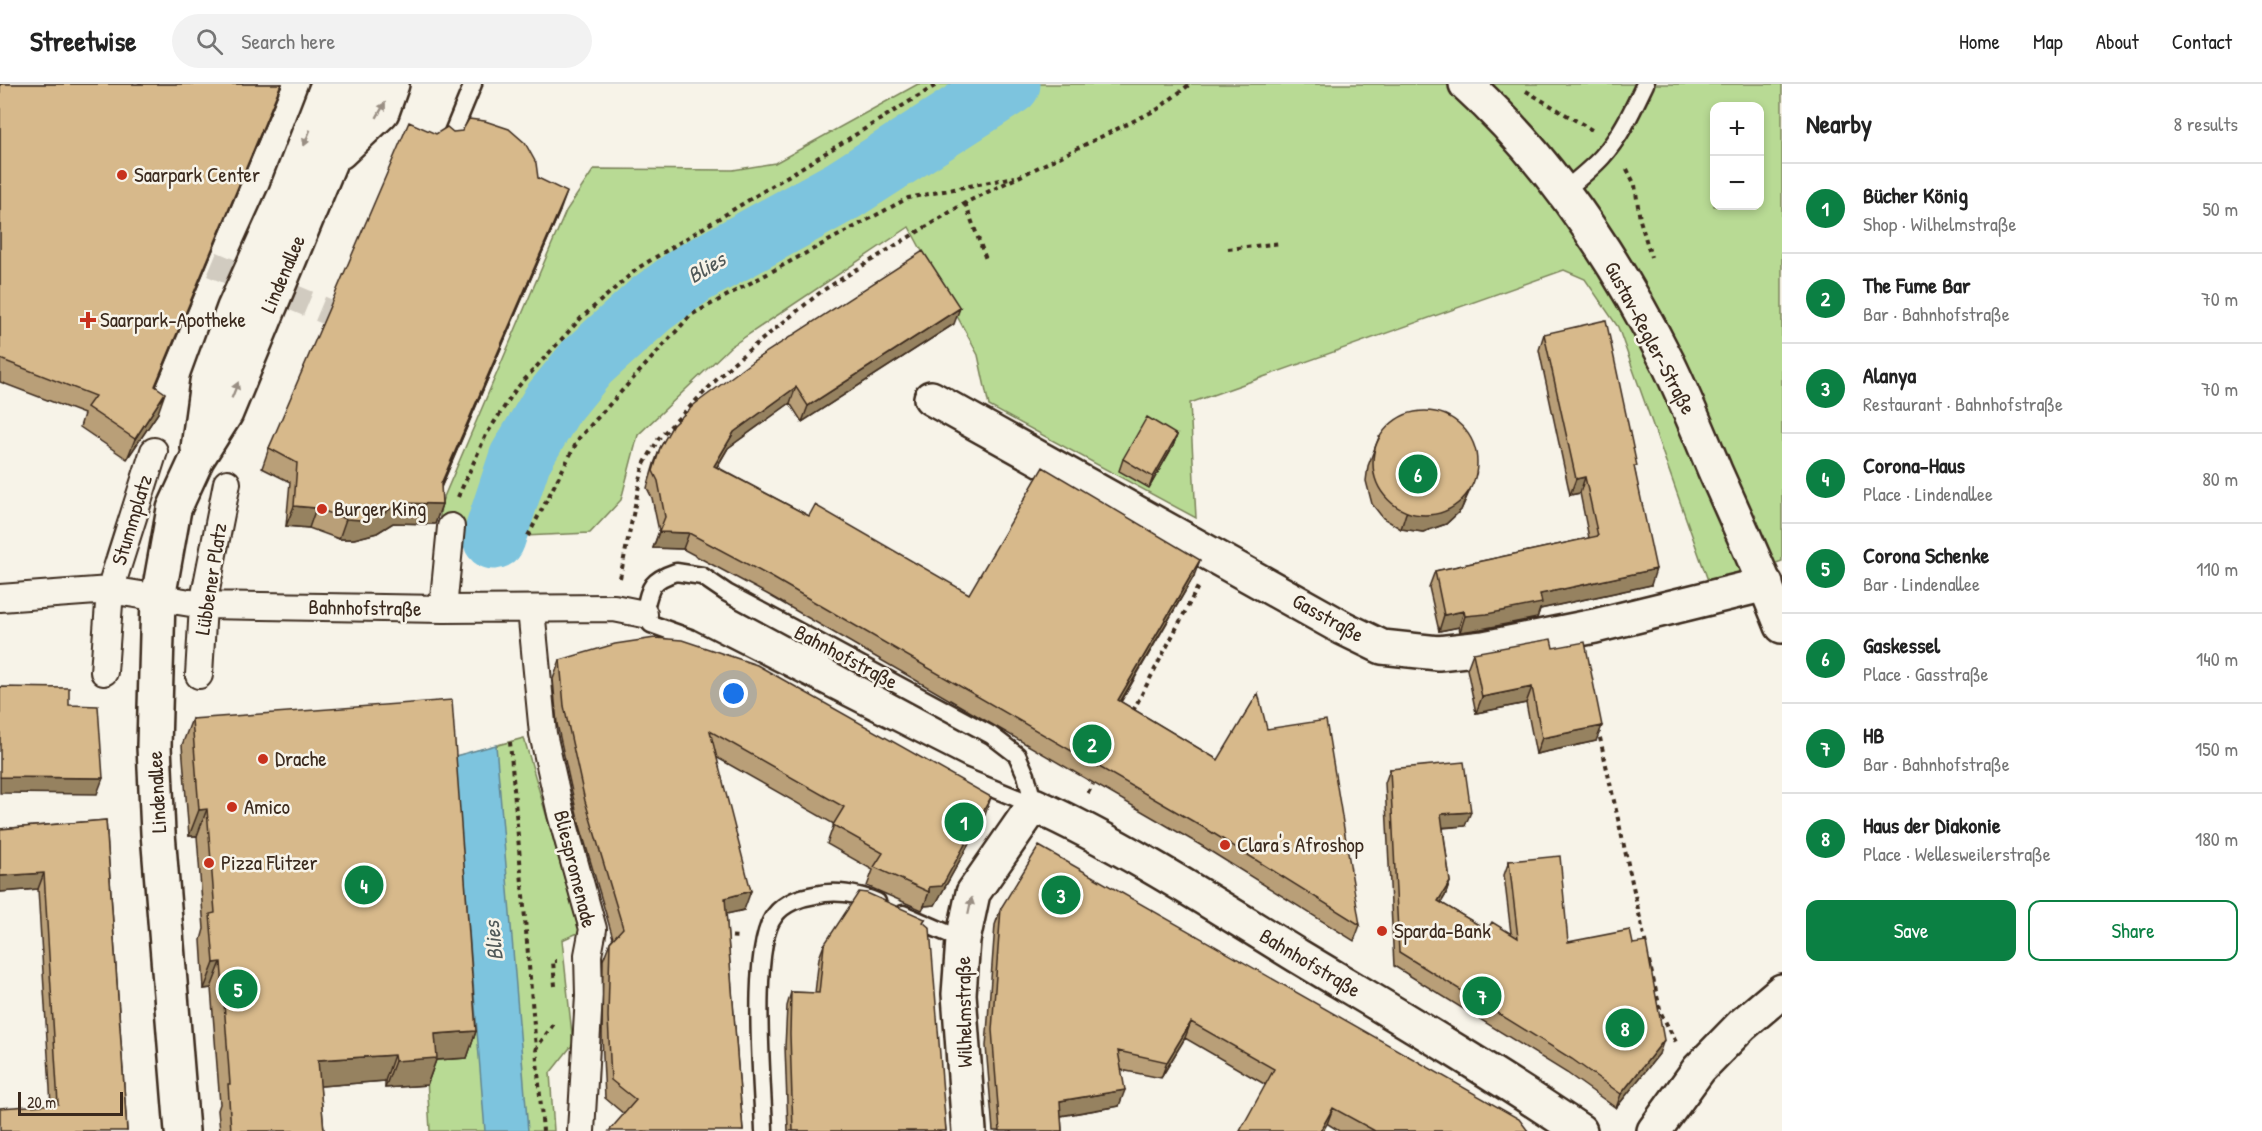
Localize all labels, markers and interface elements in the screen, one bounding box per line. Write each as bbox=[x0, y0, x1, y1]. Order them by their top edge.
search box bbox=[172, 14, 592, 68]
text: Streetwise bbox=[30, 22, 136, 60]
icon: search bbox=[193, 25, 226, 58]
text: Search here bbox=[241, 26, 335, 56]
text: Home bbox=[1959, 27, 2000, 56]
text: Map bbox=[2033, 27, 2063, 56]
text: About bbox=[2096, 27, 2139, 56]
text: Contact bbox=[2172, 27, 2232, 56]
one-way arrow bbox=[376, 101, 386, 118]
map controls bbox=[1710, 102, 1764, 210]
button: + bbox=[1710, 102, 1764, 156]
text: Nearby bbox=[1806, 106, 1872, 141]
text: 8 results bbox=[2173, 110, 2238, 137]
one-way arrow bbox=[302, 130, 312, 148]
button: − bbox=[1710, 156, 1764, 210]
place label: Saarpark Center bbox=[134, 160, 260, 189]
marker: Saarpark Center bbox=[115, 168, 129, 182]
text: Bücher König bbox=[1863, 180, 1968, 210]
text: 1 bbox=[1822, 195, 1829, 222]
text: 50 m bbox=[2202, 195, 2238, 222]
text: Shop · Wilhelmstraße bbox=[1863, 210, 2016, 237]
street label: Lindenallee bbox=[253, 230, 312, 317]
water label: Blies bbox=[681, 243, 733, 290]
street label: Gustav-Regler-Straße bbox=[1598, 256, 1703, 419]
text: The Fume Bar bbox=[1863, 270, 1970, 300]
text: 2 bbox=[1821, 285, 1830, 312]
text: 70 m bbox=[2201, 285, 2238, 312]
text: Bar · Bahnhofstraße bbox=[1863, 300, 2010, 327]
place label: Saarpark-Apotheke bbox=[100, 305, 246, 334]
marker: Saarpark-Apotheke bbox=[81, 313, 95, 327]
text: Alanya bbox=[1863, 360, 1916, 390]
text: 3 bbox=[1821, 375, 1830, 402]
text: 70 m bbox=[2201, 375, 2238, 402]
one-way arrow bbox=[231, 381, 241, 399]
text: Restaurant · Bahnhofstraße bbox=[1863, 390, 2063, 417]
text: Corona-Haus bbox=[1863, 450, 1965, 480]
pin: 6 bbox=[1398, 452, 1438, 496]
text: 4 bbox=[1822, 465, 1829, 492]
text: 80 m bbox=[2202, 465, 2238, 492]
street label: Stummplatz bbox=[104, 471, 159, 568]
text: Place · Lindenallee bbox=[1863, 480, 1993, 507]
place label: Burger King bbox=[334, 494, 426, 523]
marker: Burger King bbox=[315, 502, 329, 516]
street label: Lübbener Platz bbox=[187, 521, 234, 637]
text: Corona Schenke bbox=[1863, 540, 1989, 570]
text: 5 bbox=[1821, 555, 1830, 582]
text: 110 m bbox=[2196, 555, 2238, 582]
text: Bar · Lindenallee bbox=[1863, 570, 1980, 597]
street label: Gasstraße bbox=[1287, 586, 1369, 649]
street label: Bahnhofstraße bbox=[308, 592, 422, 623]
street label: Bahnhofstraße bbox=[789, 617, 903, 696]
text: Gaskessel bbox=[1863, 630, 1940, 660]
text: 6 bbox=[1822, 645, 1829, 672]
text: 140 m bbox=[2196, 645, 2238, 672]
text: Place · Gasstraße bbox=[1863, 660, 1989, 687]
your location bbox=[719, 679, 748, 708]
text: HB bbox=[1863, 720, 1884, 750]
pin: 2 bbox=[1072, 722, 1112, 766]
text: 7 bbox=[1821, 735, 1830, 762]
text: 150 m bbox=[2195, 735, 2238, 762]
place label: Drache bbox=[275, 744, 327, 773]
street label: Lindenallee bbox=[140, 750, 173, 834]
text: Bar · Bahnhofstraße bbox=[1863, 750, 2010, 777]
marker: Drache bbox=[256, 752, 270, 766]
place label: Amico bbox=[244, 792, 290, 821]
marker: Amico bbox=[225, 800, 239, 814]
pin: 1 bbox=[944, 800, 984, 844]
street label: Bliespromenade bbox=[547, 807, 604, 931]
text: Haus der Diakonie bbox=[1863, 810, 2001, 840]
text: 8 bbox=[1821, 825, 1830, 852]
text: 180 m bbox=[2195, 825, 2238, 852]
place label: Clara's Afroshop bbox=[1237, 830, 1364, 859]
marker: Clara's Afroshop bbox=[1218, 838, 1232, 852]
text: Place · Wellesweilerstraße bbox=[1863, 840, 2051, 867]
place label: Pizza Flitzer bbox=[221, 848, 318, 877]
marker: Pizza Flitzer bbox=[202, 856, 216, 870]
pin: 4 bbox=[344, 862, 384, 908]
pin: 3 bbox=[1042, 872, 1080, 918]
one-way arrow bbox=[966, 896, 975, 915]
button: Save bbox=[1806, 900, 2016, 961]
button: Share bbox=[2028, 900, 2238, 961]
place label: Sparda-Bank bbox=[1394, 916, 1491, 945]
water label: Blies bbox=[476, 917, 510, 962]
street label: Bahnhofstraße bbox=[1254, 921, 1366, 1004]
marker: Sparda-Bank bbox=[1375, 924, 1389, 938]
street label: Wilhelmstraße bbox=[948, 956, 979, 1068]
pin: 5 bbox=[218, 966, 258, 1012]
pin: 7 bbox=[1462, 974, 1502, 1018]
pin: 8 bbox=[1606, 1006, 1644, 1050]
scale bar bbox=[18, 1089, 123, 1116]
text: 20 m bbox=[27, 1091, 56, 1113]

